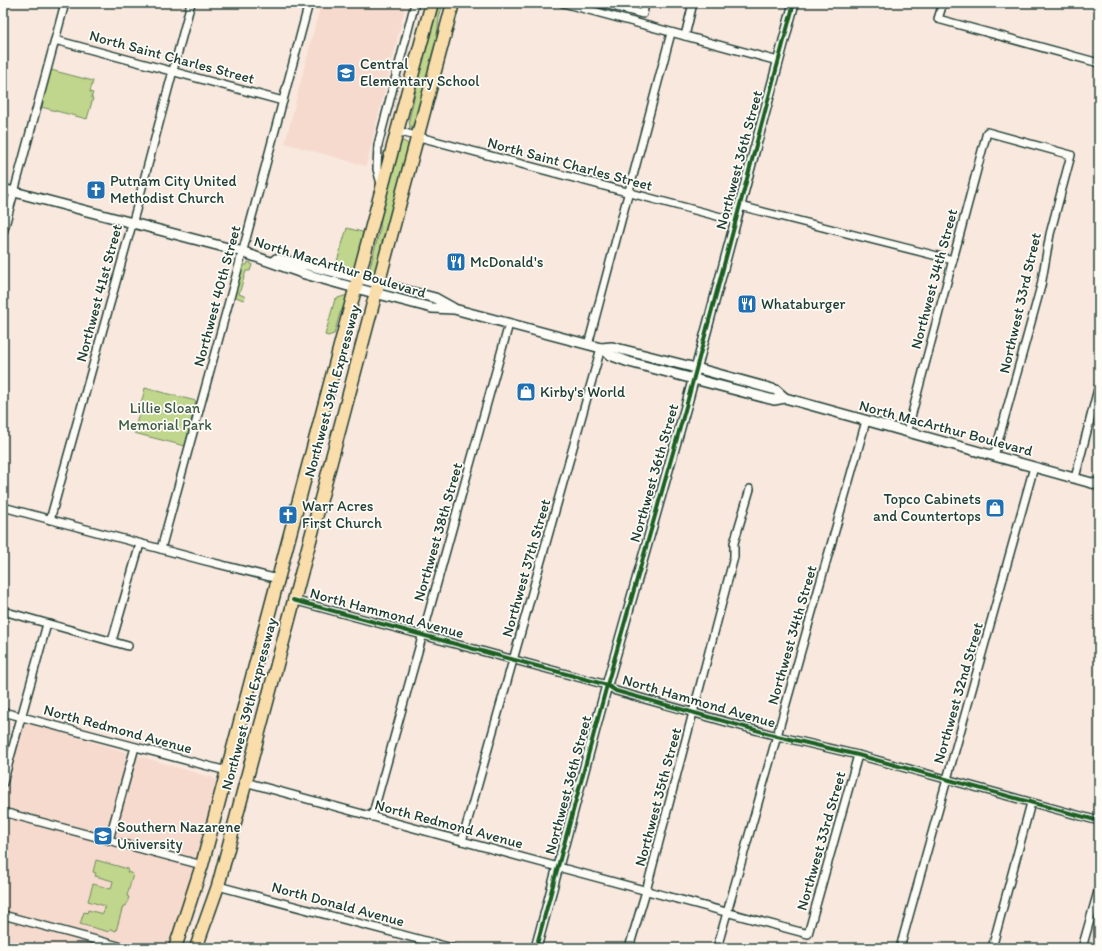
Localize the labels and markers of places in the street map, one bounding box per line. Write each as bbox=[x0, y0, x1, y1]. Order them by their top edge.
place label: Central Elementary School bbox=[360, 55, 480, 90]
school or university icon: Central Elementary School bbox=[335, 62, 357, 84]
place label: Putnam City United Methodist Church bbox=[110, 172, 236, 207]
church icon: Putnam City United Methodist Church bbox=[85, 179, 107, 201]
restaurant icon: McDonald's bbox=[445, 251, 467, 273]
place label: McDonald's bbox=[470, 253, 544, 271]
restaurant icon: Whataburger bbox=[736, 293, 758, 315]
place label: Whataburger bbox=[761, 295, 846, 313]
shop icon: Kirby's World bbox=[515, 381, 537, 403]
place label: Kirby's World bbox=[540, 383, 626, 401]
place label: Topco Cabinets and Countertops bbox=[873, 490, 981, 525]
place label: Warr Acres First Church bbox=[302, 497, 382, 532]
shop icon: Topco Cabinets and Countertops bbox=[984, 497, 1006, 519]
church icon: Warr Acres First Church bbox=[277, 504, 299, 526]
place label: Southern Nazarene University bbox=[117, 818, 241, 853]
school or university icon: Southern Nazarene University bbox=[92, 825, 114, 847]

